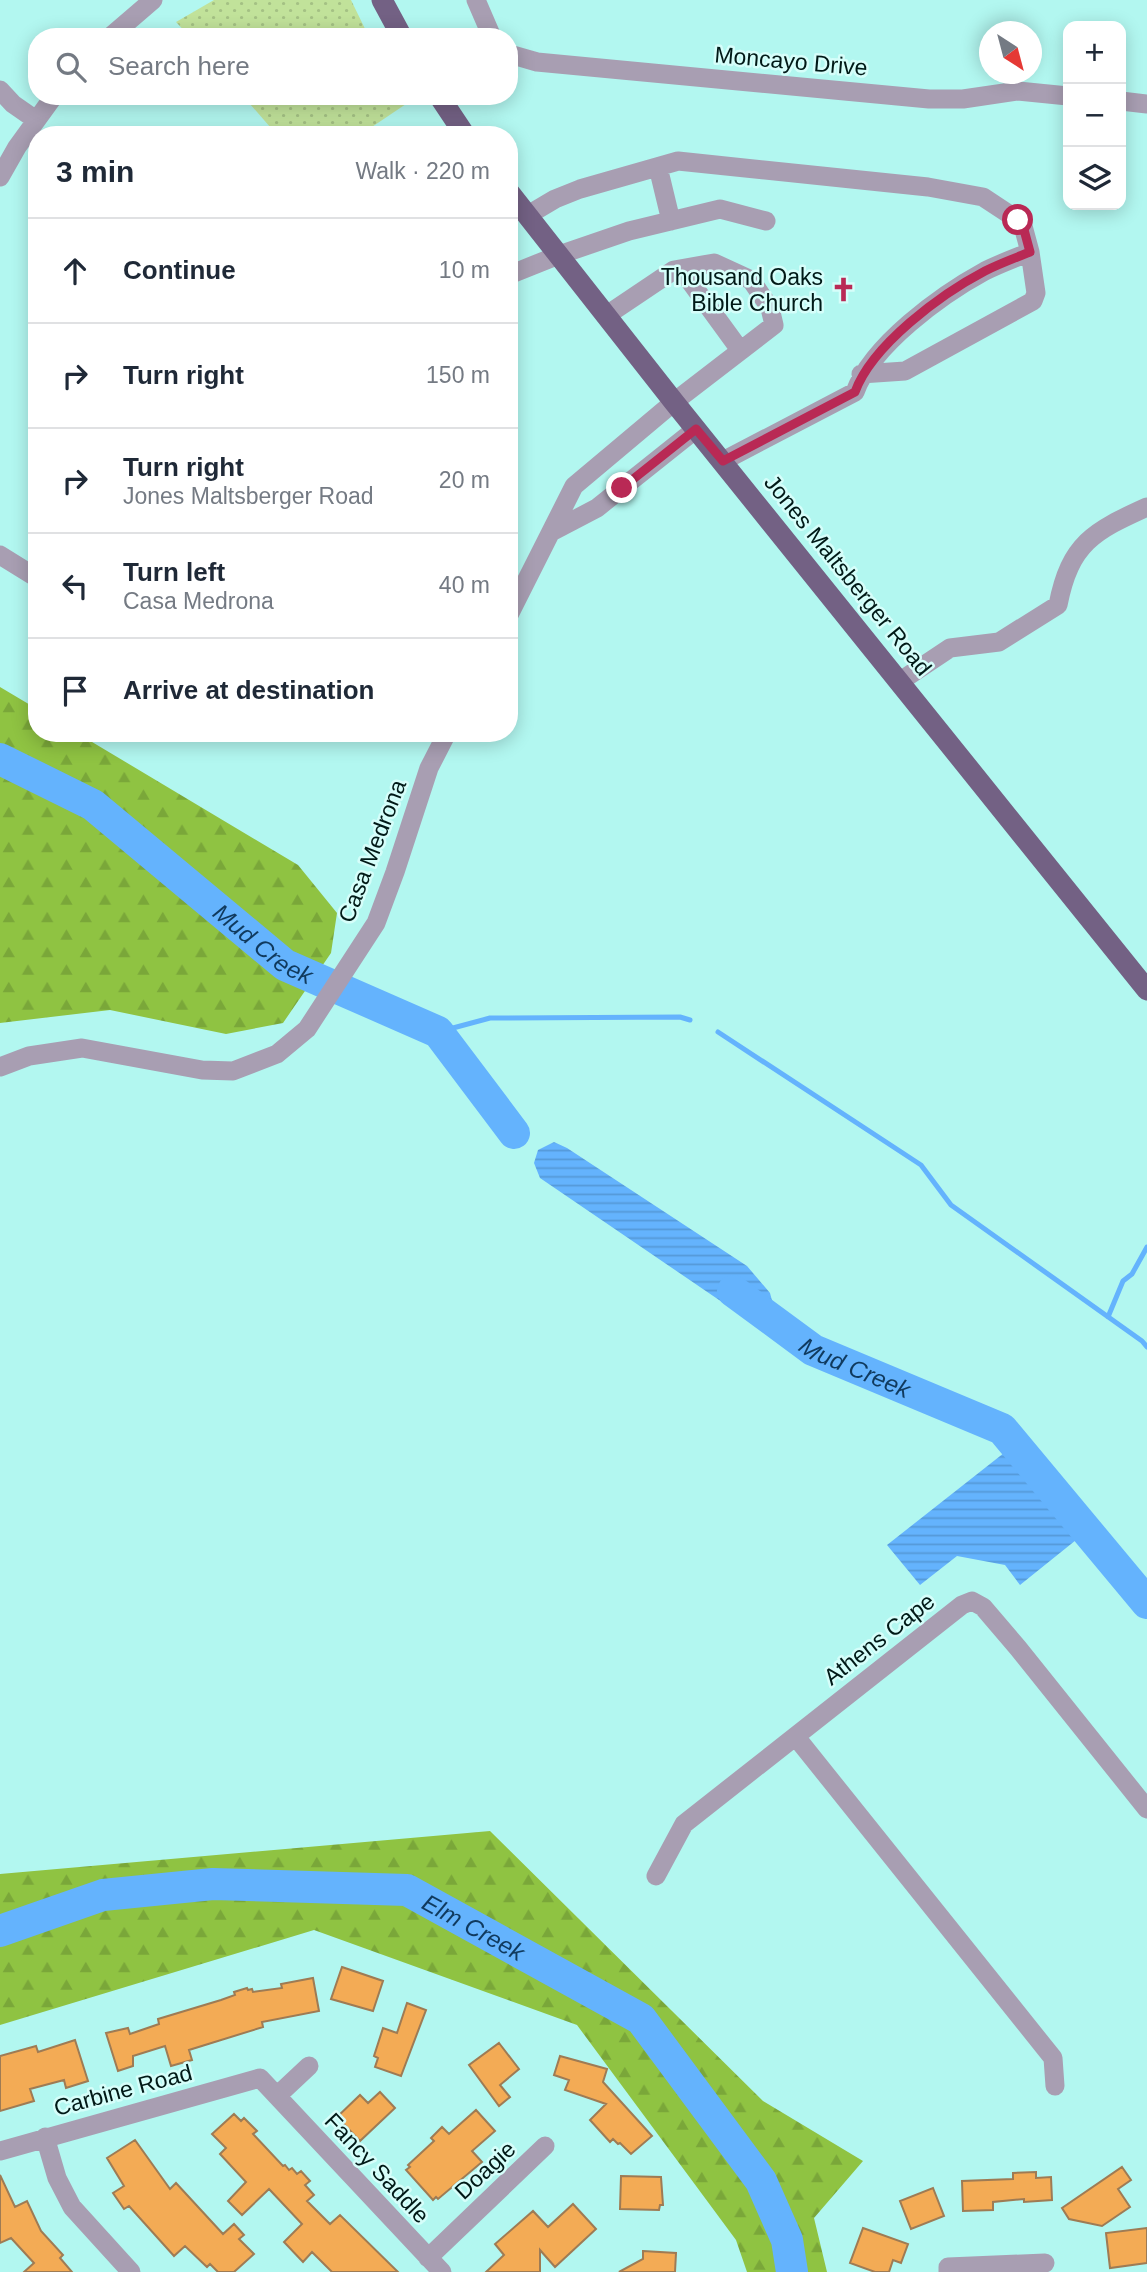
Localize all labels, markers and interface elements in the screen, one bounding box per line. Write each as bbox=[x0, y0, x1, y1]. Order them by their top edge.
north arrow bbox=[979, 21, 1042, 84]
map controls bbox=[1063, 21, 1126, 210]
button: + bbox=[1063, 21, 1126, 84]
search box bbox=[28, 28, 518, 105]
street label: Moncayo Drive bbox=[713, 41, 869, 81]
icon: search bbox=[52, 48, 90, 86]
text: Search here bbox=[108, 51, 250, 81]
button: − bbox=[1063, 84, 1126, 147]
button: layers bbox=[1063, 147, 1126, 210]
text: 3 min bbox=[56, 155, 134, 188]
text: Walk · 220 m bbox=[355, 158, 490, 184]
route start bbox=[1002, 204, 1033, 235]
icon: ahead bbox=[56, 252, 94, 290]
text: Continue bbox=[123, 255, 236, 285]
text: 10 m bbox=[439, 257, 490, 283]
place label: Thousand Oaks Bible Church bbox=[661, 264, 823, 316]
church icon: Thousand Oaks Bible Church bbox=[829, 276, 857, 304]
icon: right bbox=[56, 357, 94, 395]
text: Turn right bbox=[123, 360, 244, 390]
text: 150 m bbox=[426, 362, 490, 388]
text: Turn right bbox=[123, 452, 244, 482]
icon: right bbox=[56, 462, 94, 500]
text: 20 m bbox=[439, 467, 490, 493]
street label: Jones Maltsberger Road bbox=[759, 469, 937, 681]
route end bbox=[606, 472, 637, 503]
text: Jones Maltsberger Road bbox=[123, 483, 374, 509]
text: Turn left bbox=[123, 557, 225, 587]
icon: left bbox=[56, 567, 94, 605]
text: 40 m bbox=[439, 572, 490, 598]
text: Casa Medrona bbox=[123, 588, 274, 614]
icon: arrive bbox=[56, 672, 94, 710]
text: Arrive at destination bbox=[123, 675, 374, 705]
street label: Casa Medrona bbox=[333, 776, 411, 926]
water label: Mud Creek bbox=[208, 898, 319, 990]
water label: Mud Creek bbox=[794, 1331, 916, 1403]
street label: Athens Cape bbox=[819, 1588, 939, 1690]
water label: Elm Creek bbox=[418, 1888, 531, 1967]
street label: Carbine Road bbox=[51, 2059, 195, 2121]
street label: Fancy Saddle bbox=[320, 2108, 434, 2228]
street label: Doagie bbox=[449, 2136, 521, 2204]

